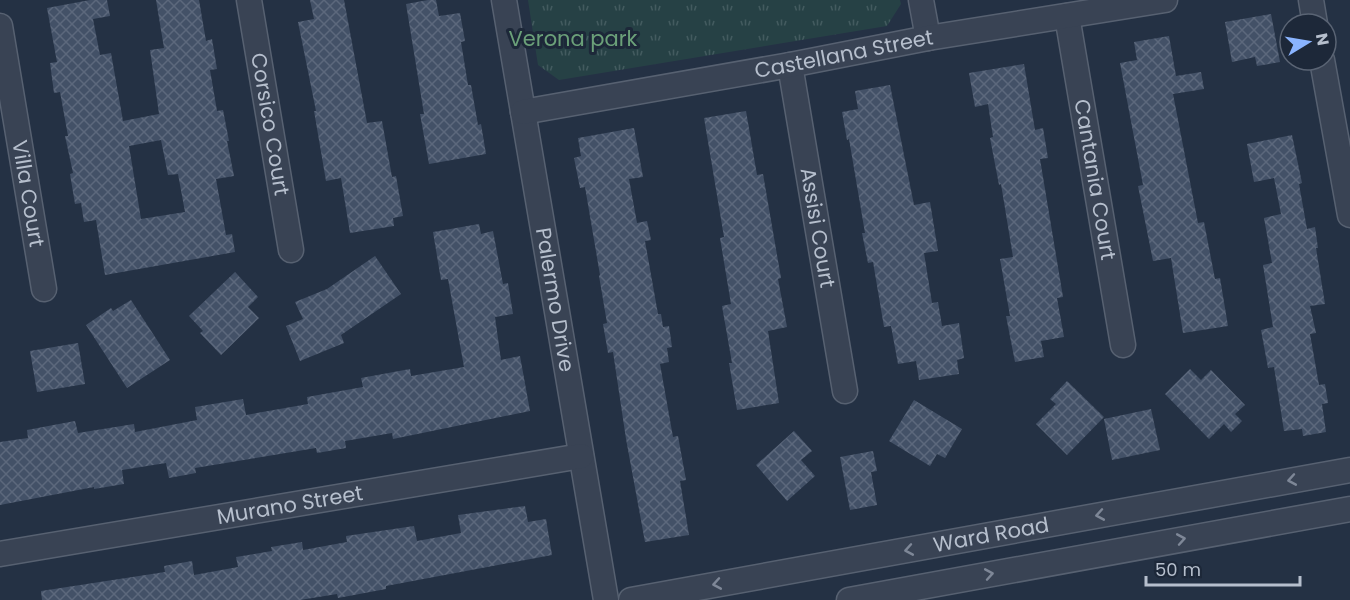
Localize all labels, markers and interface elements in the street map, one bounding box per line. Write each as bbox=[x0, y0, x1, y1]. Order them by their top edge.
north arrow bbox=[1278, 12, 1338, 72]
street label: Castellana Street bbox=[752, 22, 935, 85]
park label: Verona park bbox=[509, 24, 638, 53]
text: N bbox=[1310, 31, 1335, 47]
street label: Corsico Court bbox=[244, 51, 297, 198]
street label: Cantania Court bbox=[1067, 97, 1123, 262]
street label: Villa Court bbox=[5, 138, 52, 249]
street label: Assisi Court bbox=[794, 165, 842, 290]
street label: Palermo Drive bbox=[529, 225, 582, 374]
one-way arrow bbox=[1288, 473, 1298, 486]
street label: Murano Street bbox=[215, 478, 365, 531]
one-way arrow bbox=[1096, 508, 1106, 521]
street label: Ward Road bbox=[931, 510, 1051, 559]
one-way arrow bbox=[1176, 534, 1186, 546]
one-way arrow bbox=[904, 543, 913, 555]
scale bar bbox=[1146, 549, 1300, 587]
text: 50 m bbox=[1155, 557, 1201, 582]
one-way arrow bbox=[984, 569, 994, 581]
one-way arrow bbox=[712, 578, 721, 590]

